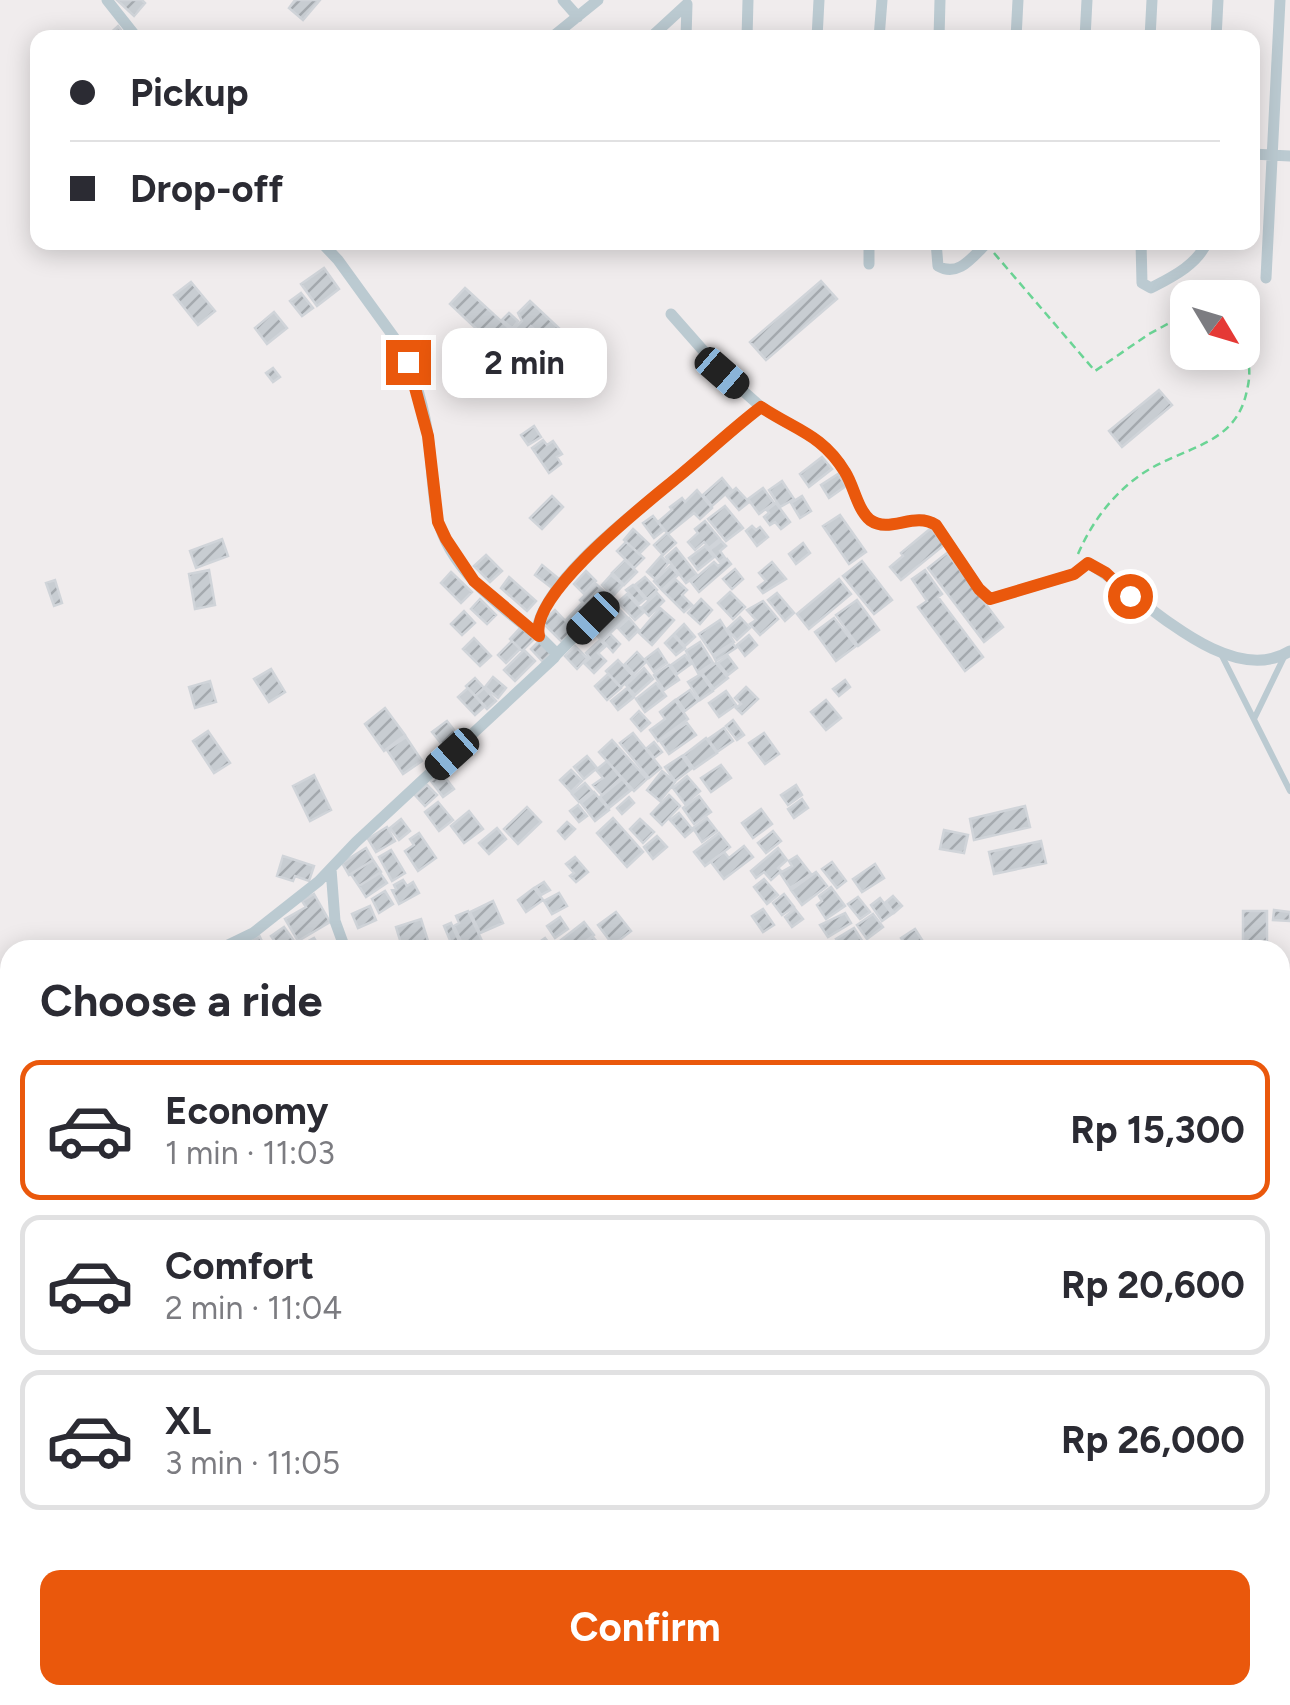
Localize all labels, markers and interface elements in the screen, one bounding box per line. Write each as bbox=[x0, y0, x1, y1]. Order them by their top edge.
text: Pickup bbox=[130, 70, 248, 116]
text: Drop-off bbox=[130, 166, 283, 212]
north arrow bbox=[1170, 280, 1260, 370]
map controls bbox=[1170, 280, 1260, 370]
callout: 2 min bbox=[443, 327, 608, 397]
route end bbox=[386, 340, 431, 385]
car bbox=[690, 342, 754, 404]
text: 2 min bbox=[484, 344, 565, 382]
route start bbox=[1108, 574, 1153, 619]
car bbox=[561, 586, 625, 650]
car bbox=[420, 723, 484, 785]
text: Choose a ride bbox=[40, 973, 322, 1027]
icon: car bbox=[45, 1085, 135, 1175]
text: Economy bbox=[165, 1088, 328, 1134]
text: Rp 15,300 bbox=[1070, 1107, 1245, 1153]
text: 1 min · 11:03 bbox=[165, 1134, 335, 1172]
icon: car bbox=[45, 1240, 135, 1330]
text: Comfort bbox=[165, 1243, 314, 1289]
text: Rp 20,600 bbox=[1061, 1262, 1245, 1308]
text: 2 min · 11:04 bbox=[165, 1289, 342, 1327]
icon: car bbox=[45, 1395, 135, 1485]
text: XL bbox=[165, 1398, 211, 1444]
text: Rp 26,000 bbox=[1061, 1417, 1245, 1463]
text: 3 min · 11:05 bbox=[165, 1444, 340, 1482]
button: Confirm bbox=[40, 1570, 1250, 1685]

